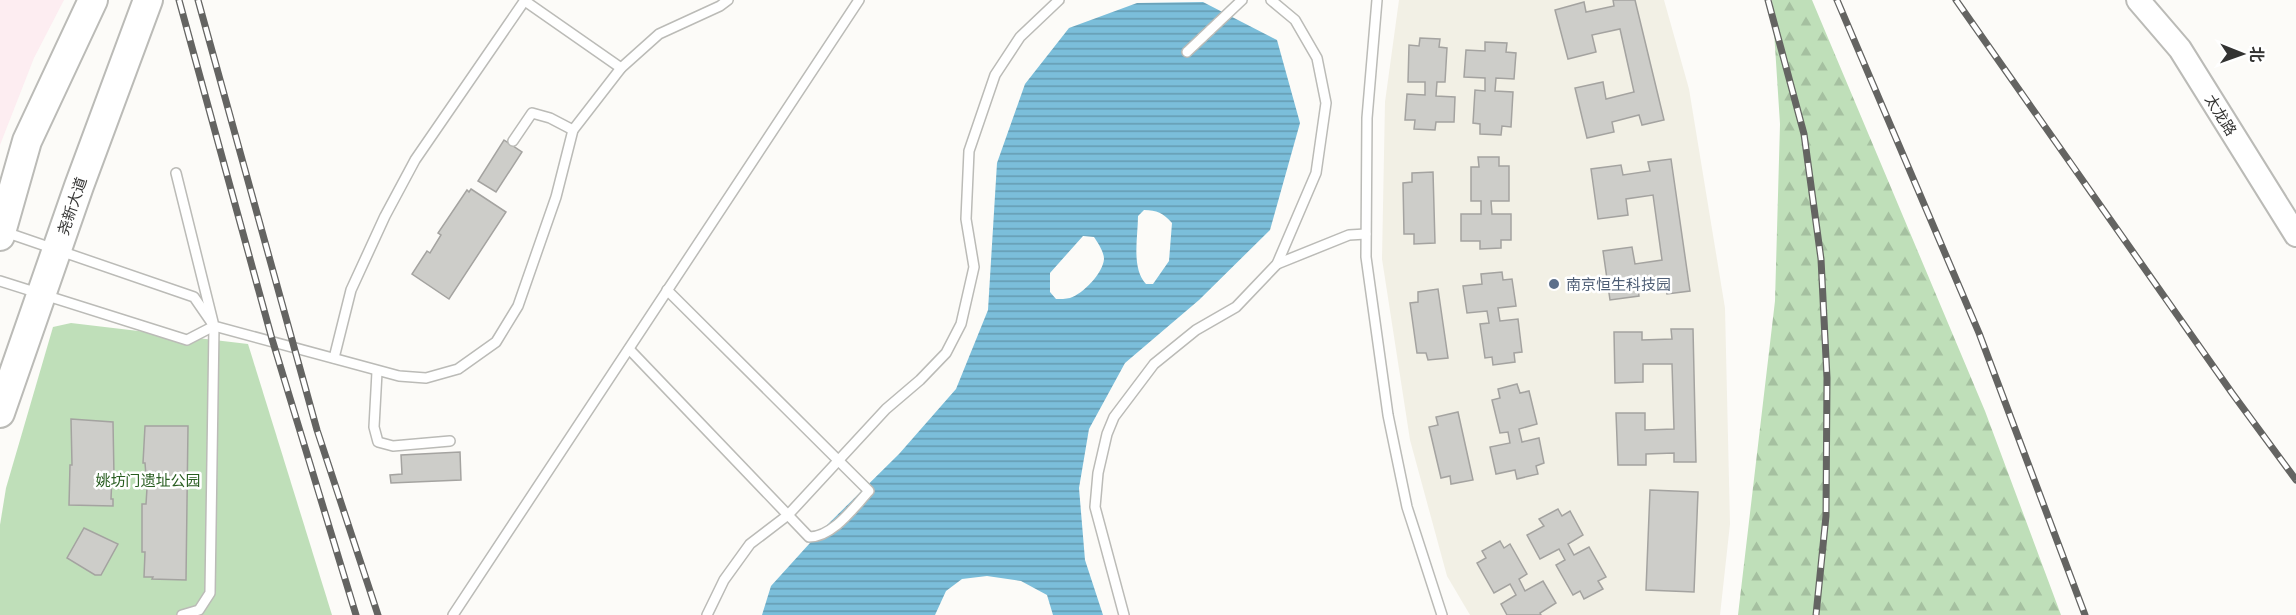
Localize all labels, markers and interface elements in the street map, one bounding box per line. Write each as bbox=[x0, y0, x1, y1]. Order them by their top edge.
north arrow bbox=[2212, 24, 2272, 84]
text: 北 bbox=[2248, 46, 2265, 62]
street label: 太龙路 bbox=[2202, 91, 2240, 139]
street label: 尧新大道 bbox=[54, 175, 90, 237]
place label: 南京恒生科技园 bbox=[1566, 276, 1671, 293]
marker: 南京恒生科技园 bbox=[1547, 277, 1561, 291]
park label: 姚坊门遗址公园 bbox=[95, 472, 201, 489]

